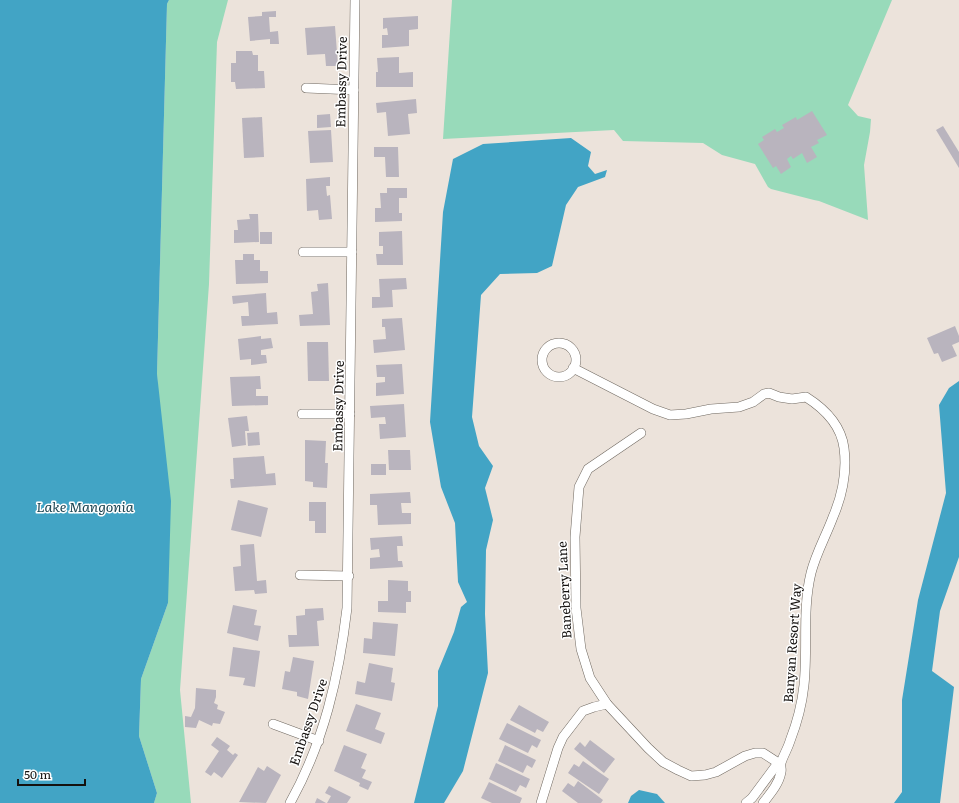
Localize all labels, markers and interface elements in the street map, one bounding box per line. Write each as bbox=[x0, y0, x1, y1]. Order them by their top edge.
street label: Embassy Drive bbox=[330, 36, 351, 128]
street label: Embassy Drive bbox=[327, 360, 348, 452]
water label: Lake Mangonia bbox=[36, 496, 134, 516]
street label: Baneberry Lane bbox=[551, 541, 576, 639]
street label: Banyan Resort Way bbox=[778, 582, 805, 703]
street label: Embassy Drive bbox=[284, 675, 331, 768]
scale bar bbox=[18, 761, 85, 787]
text: 50 m bbox=[24, 765, 51, 783]

